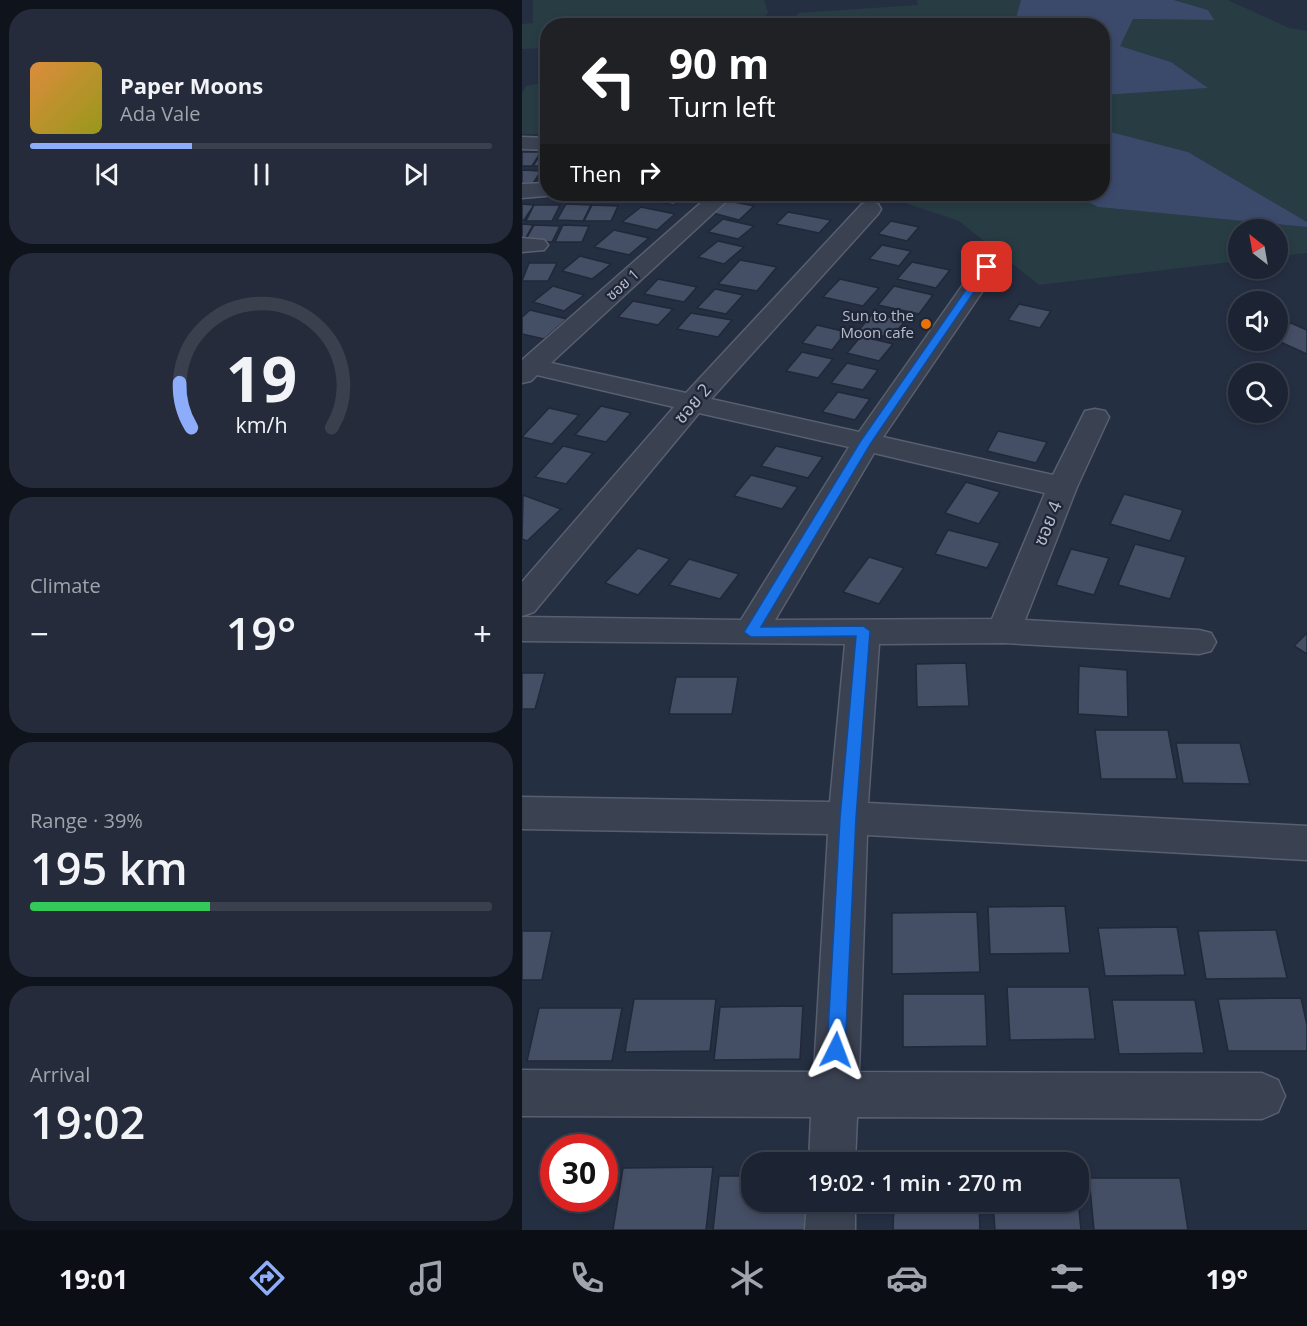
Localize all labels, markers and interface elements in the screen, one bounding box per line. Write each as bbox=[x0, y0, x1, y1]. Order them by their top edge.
text: 90 m bbox=[669, 34, 769, 91]
icon: left bbox=[570, 42, 648, 120]
text: Paper Moons bbox=[120, 70, 263, 100]
text: Turn left bbox=[669, 88, 776, 125]
text: Ada Vale bbox=[120, 100, 201, 127]
icon: right bbox=[633, 156, 666, 189]
icon: previous bbox=[91, 158, 124, 191]
icon: pause bbox=[245, 158, 278, 191]
icon: next bbox=[399, 158, 432, 191]
text: Then bbox=[570, 158, 621, 188]
north arrow bbox=[1228, 219, 1288, 279]
map controls bbox=[1228, 219, 1288, 423]
pin bbox=[961, 241, 1012, 292]
icon: arrive bbox=[970, 250, 1003, 283]
street label: ซอย 1 bbox=[601, 264, 643, 304]
button: sound bbox=[1228, 291, 1288, 351]
place label: Sun to the Moon cafe bbox=[840, 305, 914, 342]
marker: Sun to the Moon cafe bbox=[919, 317, 933, 331]
text: 19 bbox=[225, 335, 297, 420]
button: search bbox=[1228, 363, 1288, 423]
street label: ซอย 2 bbox=[668, 378, 716, 428]
text: km/h bbox=[235, 410, 287, 439]
street label: ซอย 4 bbox=[1027, 497, 1067, 549]
text: Climate bbox=[30, 572, 101, 599]
text: 19° bbox=[226, 602, 296, 663]
text: − bbox=[30, 611, 49, 656]
text: + bbox=[473, 611, 492, 656]
text: Range · 39% bbox=[30, 807, 143, 834]
text: 195 km bbox=[30, 837, 188, 898]
position arrow bbox=[804, 1018, 868, 1082]
text: Arrival bbox=[30, 1061, 90, 1088]
text: 19:02 bbox=[30, 1091, 145, 1152]
speed limit sign: 30 bbox=[540, 1134, 618, 1212]
text: 19:02 · 1 min · 270 m bbox=[807, 1167, 1023, 1197]
icon: directions bbox=[246, 1257, 288, 1299]
icon: music bbox=[406, 1257, 448, 1299]
icon: phone bbox=[566, 1257, 608, 1299]
icon: climate bbox=[726, 1257, 768, 1299]
icon: car bbox=[886, 1257, 928, 1299]
icon: filters bbox=[1046, 1257, 1088, 1299]
text: 19:01 bbox=[59, 1260, 128, 1297]
text: 19° bbox=[1206, 1260, 1248, 1297]

